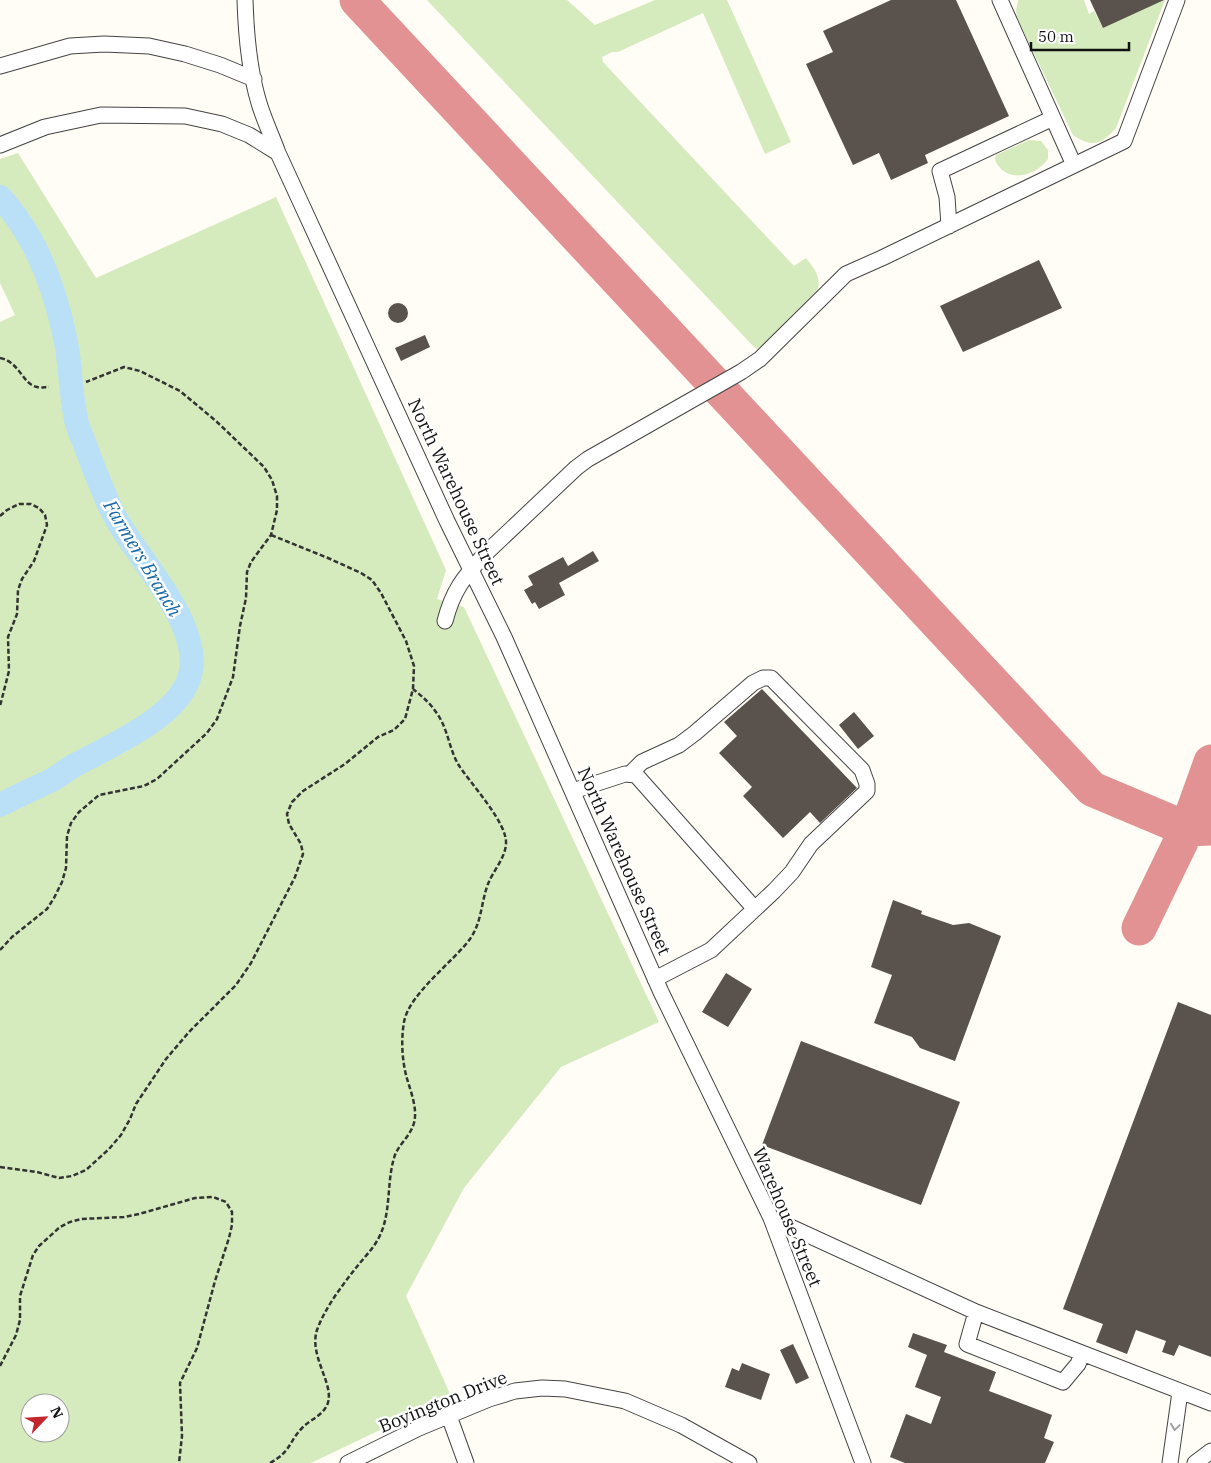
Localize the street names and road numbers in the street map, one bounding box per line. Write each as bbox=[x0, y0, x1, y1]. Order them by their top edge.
street label: North Warehouse Street bbox=[403, 395, 510, 589]
street label: North Warehouse Street bbox=[573, 763, 676, 958]
street label: Warehouse Street bbox=[748, 1144, 827, 1290]
street label: Boyington Drive bbox=[375, 1365, 510, 1438]

